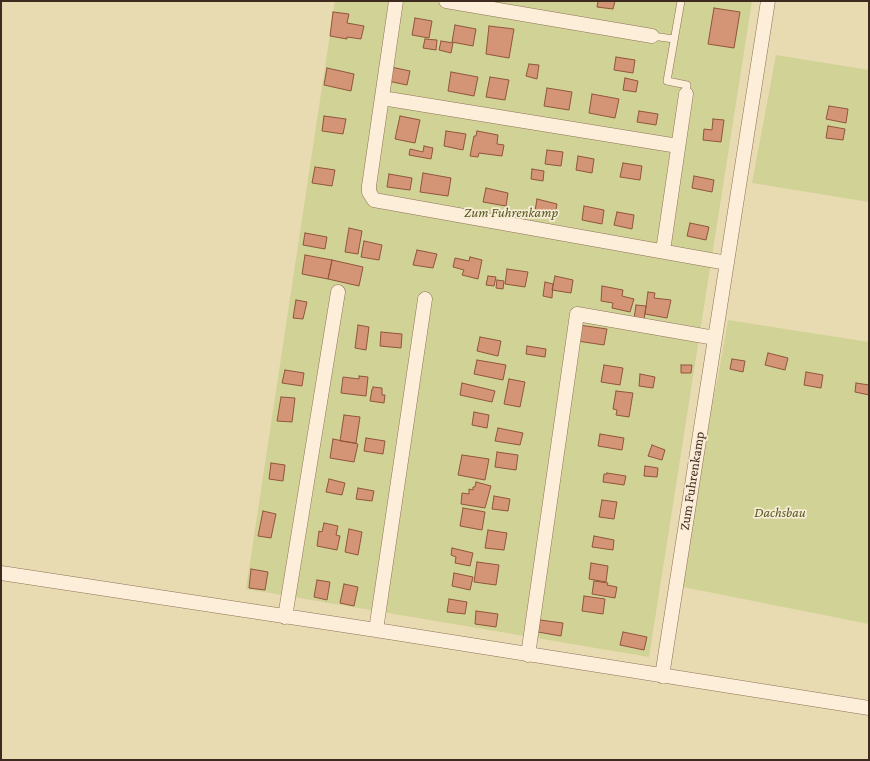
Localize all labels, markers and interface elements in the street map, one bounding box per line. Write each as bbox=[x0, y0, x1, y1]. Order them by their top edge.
park label: Zum Fuhrenkamp bbox=[464, 205, 558, 221]
street label: Zum Fuhrenkamp bbox=[676, 430, 708, 532]
park label: Dachsbau bbox=[754, 505, 806, 521]

